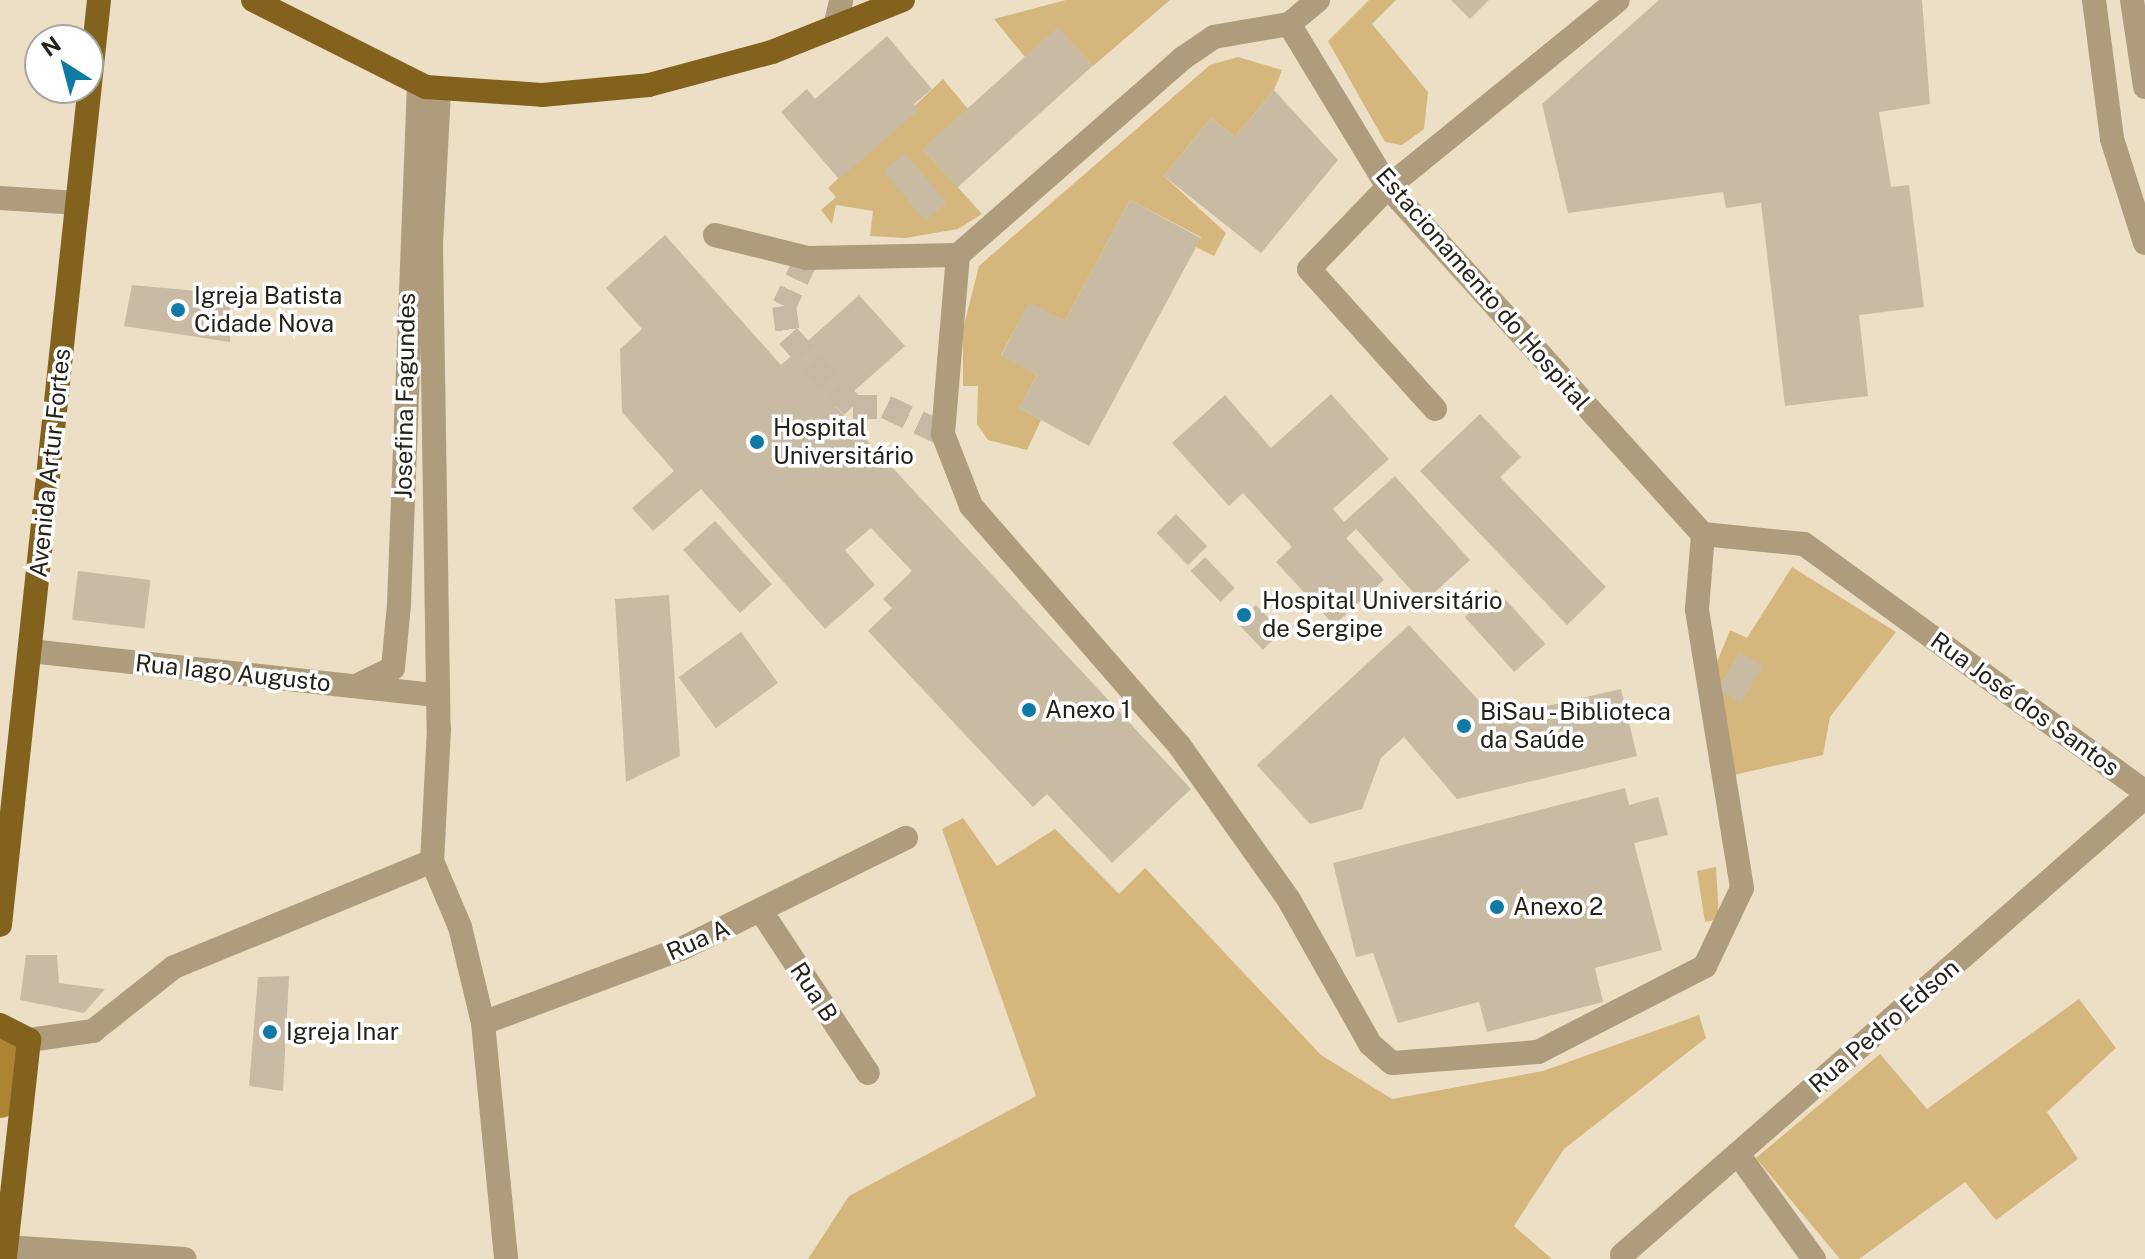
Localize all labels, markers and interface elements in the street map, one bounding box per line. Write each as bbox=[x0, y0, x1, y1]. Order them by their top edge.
north arrow bbox=[24, 24, 104, 104]
text: N bbox=[36, 31, 66, 62]
street label: Estacionamento do Hospital bbox=[1370, 162, 1596, 416]
place label: Igreja Batista Cidade Nova bbox=[194, 282, 342, 338]
street label: Josefina Fagundes bbox=[389, 293, 421, 499]
marker: Igreja Batista Cidade Nova bbox=[169, 301, 187, 319]
street label: Avenida Artur Fortes bbox=[24, 347, 76, 579]
place label: Hospital Universitário bbox=[773, 414, 914, 470]
marker: Hospital Universitário bbox=[748, 433, 766, 451]
place label: Hospital Universitário de Sergipe bbox=[1262, 587, 1503, 643]
marker: Hospital Universitário de Sergipe bbox=[1233, 604, 1255, 626]
street label: Rua José dos Santos bbox=[1925, 626, 2125, 782]
street label: Rua Iago Augusto bbox=[134, 648, 332, 698]
place label: Anexo 1 bbox=[1045, 696, 1131, 724]
place label: BiSau - Biblioteca da Saúde bbox=[1480, 698, 1677, 754]
marker: Anexo 1 bbox=[1020, 701, 1038, 719]
marker: BiSau - Biblioteca da Saúde bbox=[1455, 717, 1473, 735]
place label: Anexo 2 bbox=[1513, 893, 1603, 921]
marker: Anexo 2 bbox=[1488, 898, 1506, 916]
street label: Rua A bbox=[662, 913, 734, 967]
street label: Rua Pedro Edson bbox=[1803, 953, 1965, 1099]
street label: Rua B bbox=[784, 957, 844, 1027]
place label: Igreja Inar bbox=[286, 1018, 399, 1046]
marker: Igreja Inar bbox=[261, 1023, 279, 1041]

